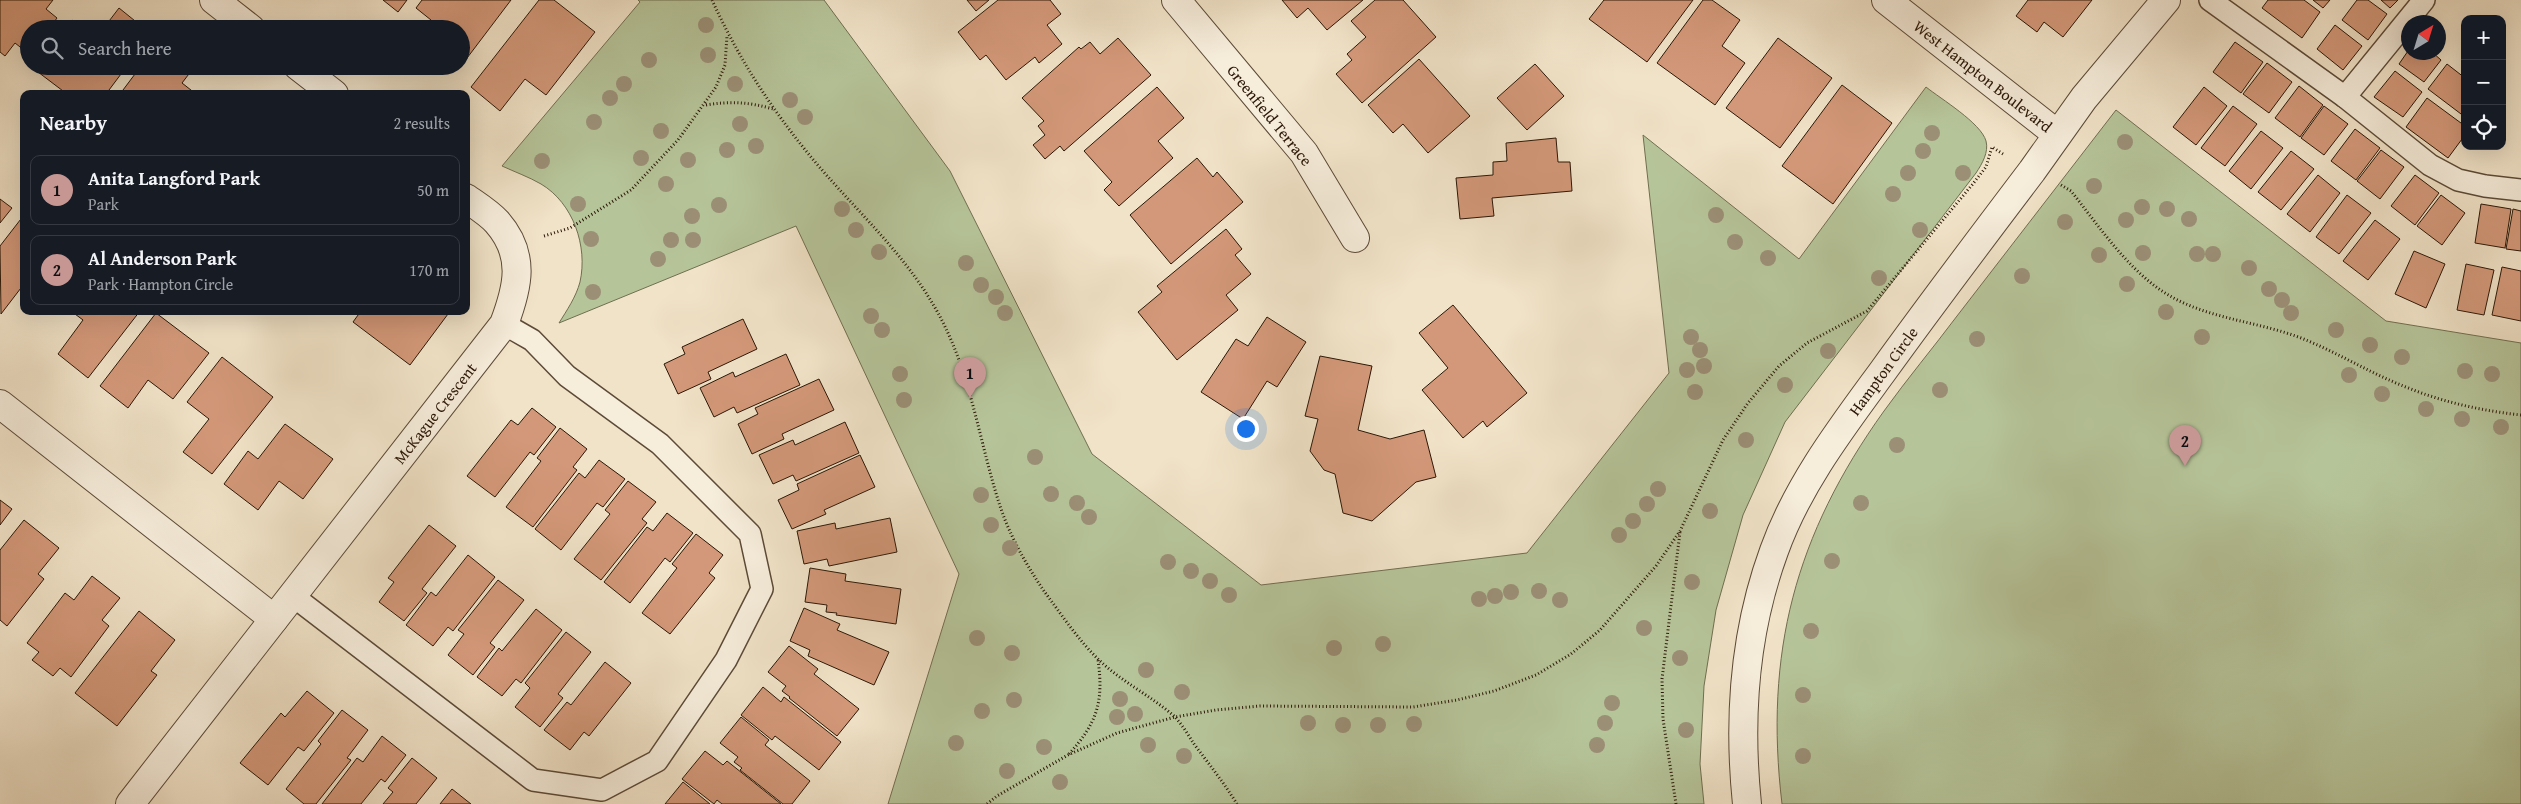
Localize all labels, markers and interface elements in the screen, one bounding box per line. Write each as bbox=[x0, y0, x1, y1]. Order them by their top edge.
street label: West Hampton Boulevard bbox=[1909, 14, 2058, 138]
north arrow bbox=[2401, 15, 2446, 60]
map controls bbox=[2461, 15, 2506, 150]
button: + bbox=[2461, 15, 2506, 60]
search box bbox=[20, 20, 470, 75]
icon: search bbox=[38, 34, 66, 62]
text: Search here bbox=[78, 34, 172, 62]
street label: Greenfield Terrace bbox=[1221, 59, 1319, 171]
button: − bbox=[2461, 60, 2506, 105]
button: locate bbox=[2461, 105, 2506, 150]
text: Nearby bbox=[40, 107, 107, 138]
text: 2 results bbox=[393, 111, 450, 135]
text: Anita Langford Park bbox=[88, 164, 260, 192]
text: 1 bbox=[53, 178, 61, 202]
text: 50 m bbox=[417, 178, 449, 202]
text: Park bbox=[88, 192, 119, 216]
text: Al Anderson Park bbox=[88, 244, 237, 272]
text: 2 bbox=[53, 258, 61, 282]
text: 170 m bbox=[409, 258, 449, 282]
text: Park · Hampton Circle bbox=[88, 272, 233, 296]
street label: Hampton Circle bbox=[1843, 322, 1923, 420]
street label: McKague Crescent bbox=[388, 357, 483, 469]
pin: 1 bbox=[954, 357, 986, 398]
your location bbox=[1233, 416, 1259, 442]
pin: 2 bbox=[2169, 425, 2201, 466]

